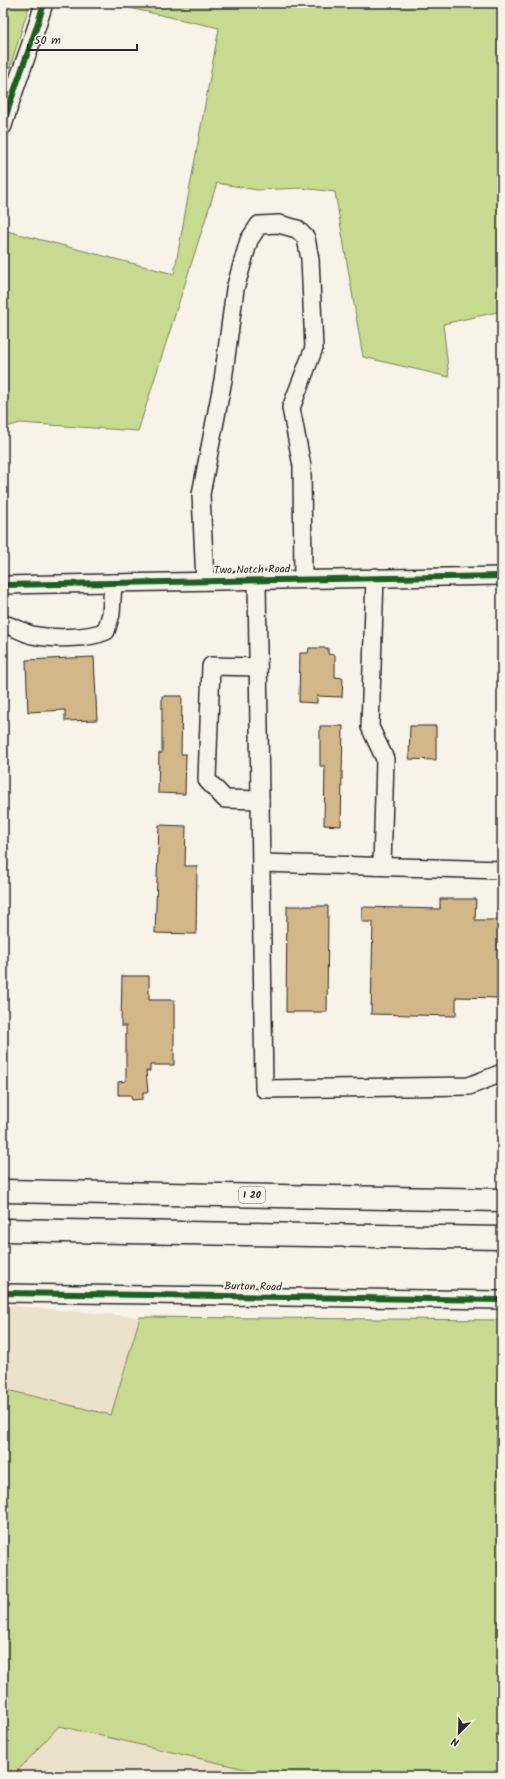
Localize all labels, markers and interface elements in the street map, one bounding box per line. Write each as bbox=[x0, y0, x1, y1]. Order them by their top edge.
scale bar bbox=[28, 26, 137, 52]
text: 50 m bbox=[34, 31, 61, 50]
street label: Two Notch Road bbox=[214, 560, 291, 580]
road number: I 20 bbox=[239, 1187, 265, 1203]
street label: Burton Road bbox=[224, 1277, 282, 1297]
north arrow bbox=[439, 1713, 479, 1753]
text: N bbox=[449, 1732, 462, 1751]

